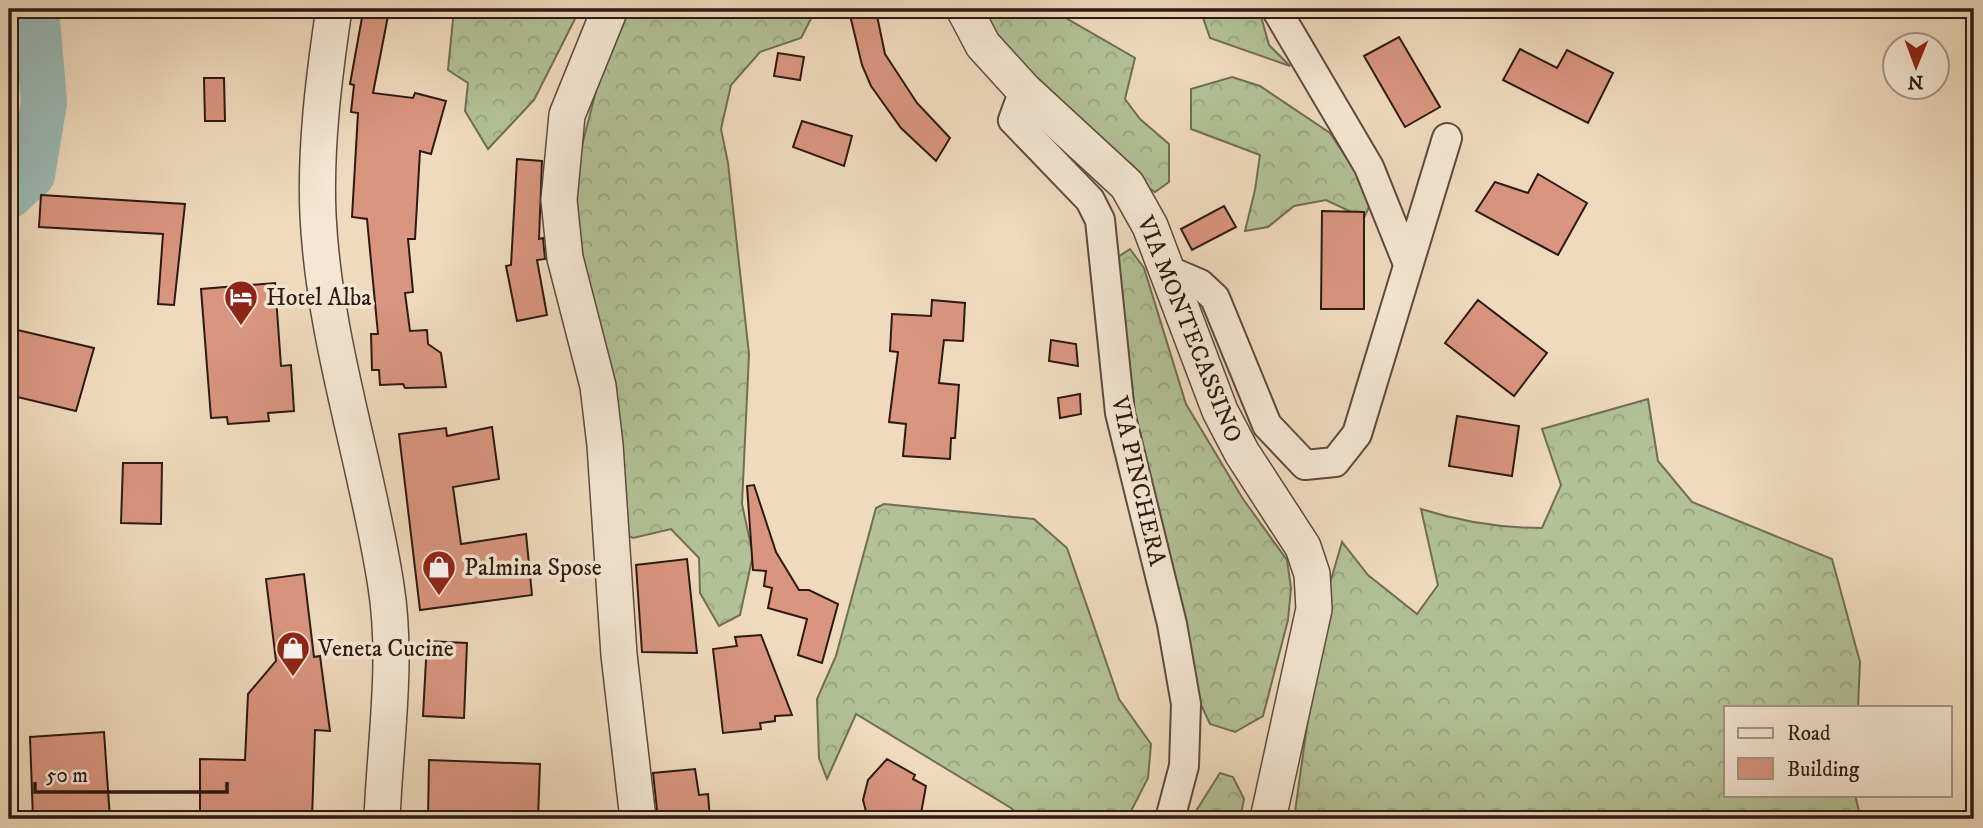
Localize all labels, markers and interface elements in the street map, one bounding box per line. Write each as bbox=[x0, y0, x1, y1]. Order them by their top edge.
north arrow bbox=[1882, 32, 1952, 102]
text: N bbox=[1907, 70, 1924, 93]
street label: VIA MONTECASSINO bbox=[1130, 211, 1248, 447]
hotel icon: Hotel Alba bbox=[222, 278, 260, 327]
place label: Hotel Alba bbox=[266, 283, 372, 313]
street label: VIA PINCHERA bbox=[1104, 393, 1172, 570]
shop icon: Palmina Spose bbox=[420, 548, 458, 597]
place label: Palmina Spose bbox=[464, 553, 602, 583]
shop icon: Veneta Cucine bbox=[274, 629, 312, 678]
place label: Veneta Cucine bbox=[317, 634, 454, 664]
legend bbox=[1724, 706, 1952, 796]
text: Road bbox=[1787, 721, 1831, 747]
scale bar bbox=[35, 751, 228, 795]
text: Building bbox=[1787, 757, 1860, 783]
text: 50 m bbox=[46, 763, 88, 789]

